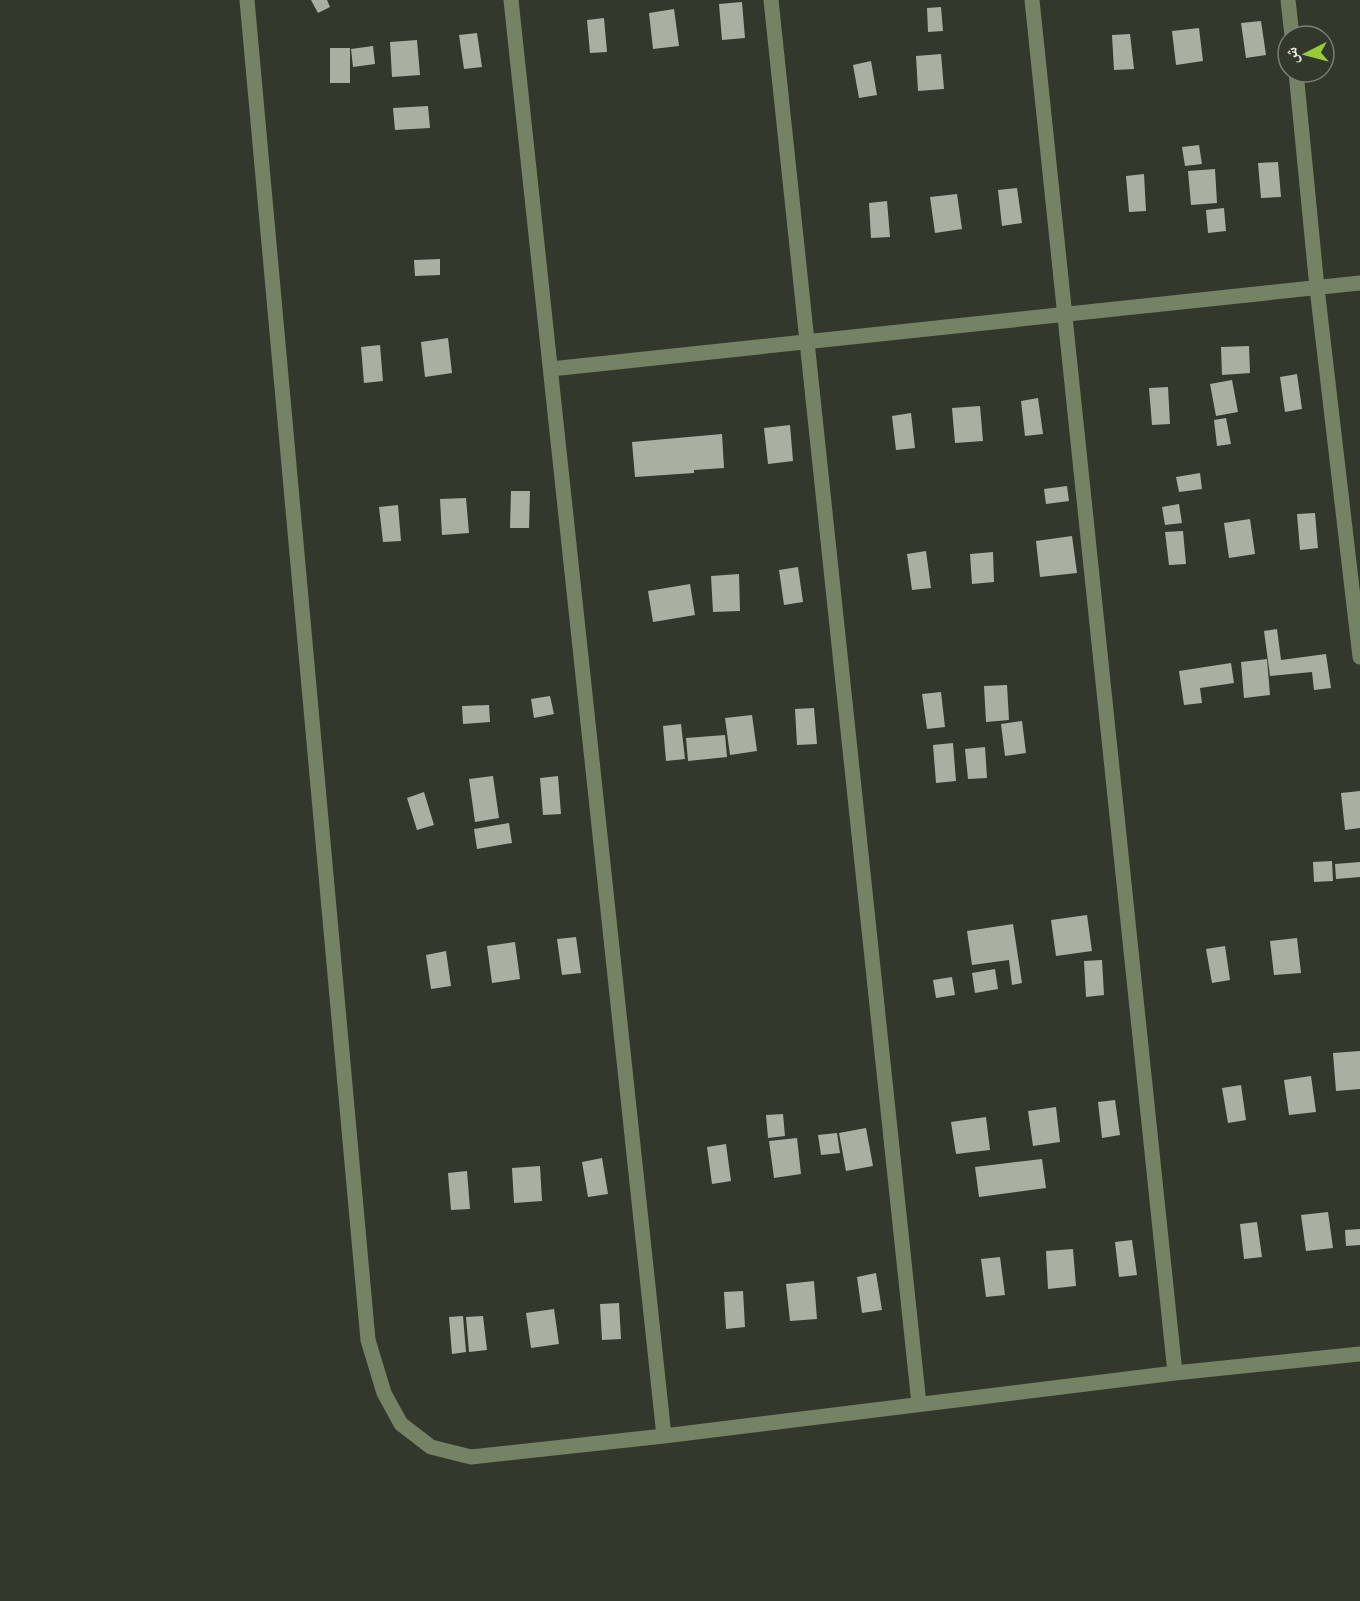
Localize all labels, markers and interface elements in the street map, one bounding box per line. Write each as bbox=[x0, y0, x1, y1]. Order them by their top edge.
north arrow bbox=[1276, 24, 1336, 84]
text: ش bbox=[1280, 46, 1303, 65]

